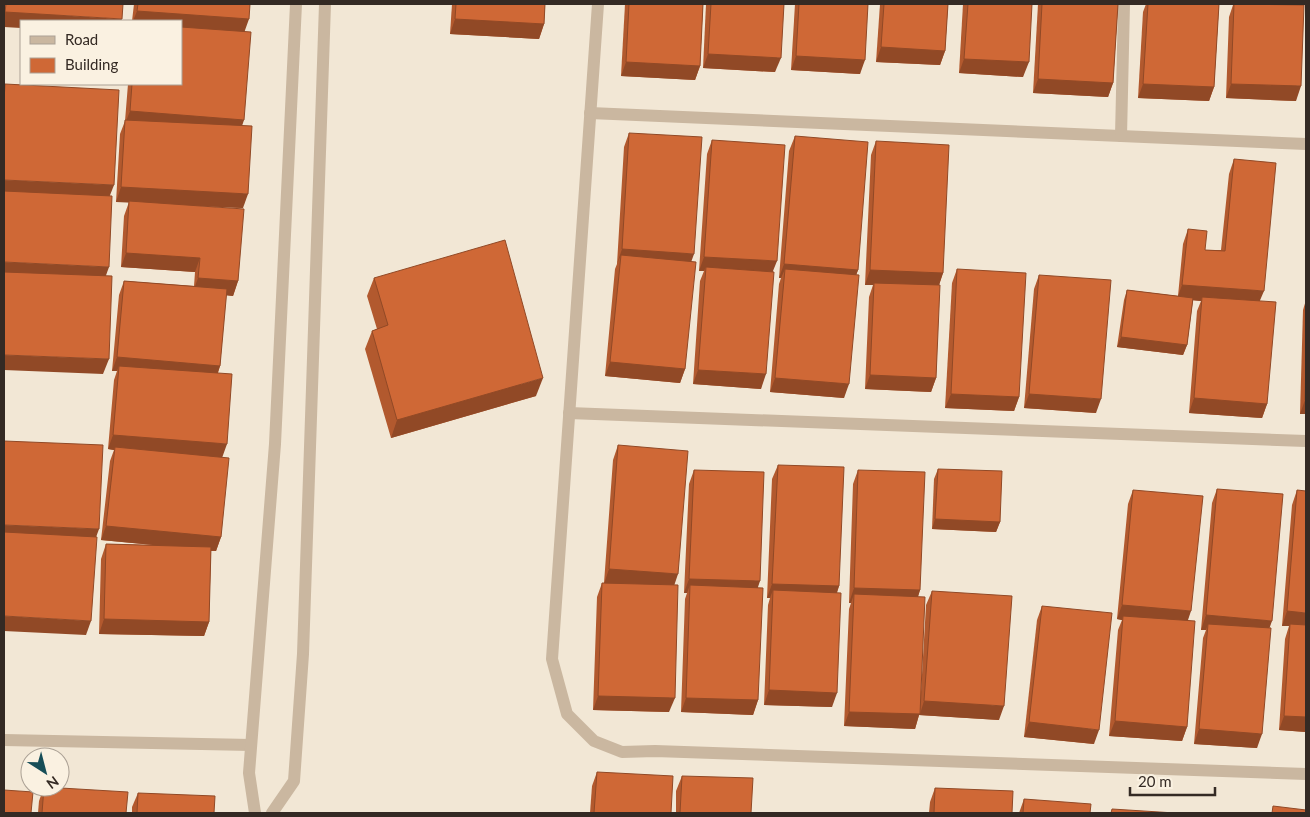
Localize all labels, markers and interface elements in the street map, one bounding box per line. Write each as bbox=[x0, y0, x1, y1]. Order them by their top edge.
legend bbox=[20, 20, 182, 85]
text: Road bbox=[65, 30, 98, 48]
text: Building bbox=[65, 55, 118, 73]
north arrow bbox=[20, 747, 70, 797]
scale bar bbox=[1130, 764, 1215, 796]
text: 20 m bbox=[1138, 772, 1172, 790]
text: N bbox=[44, 773, 62, 793]

